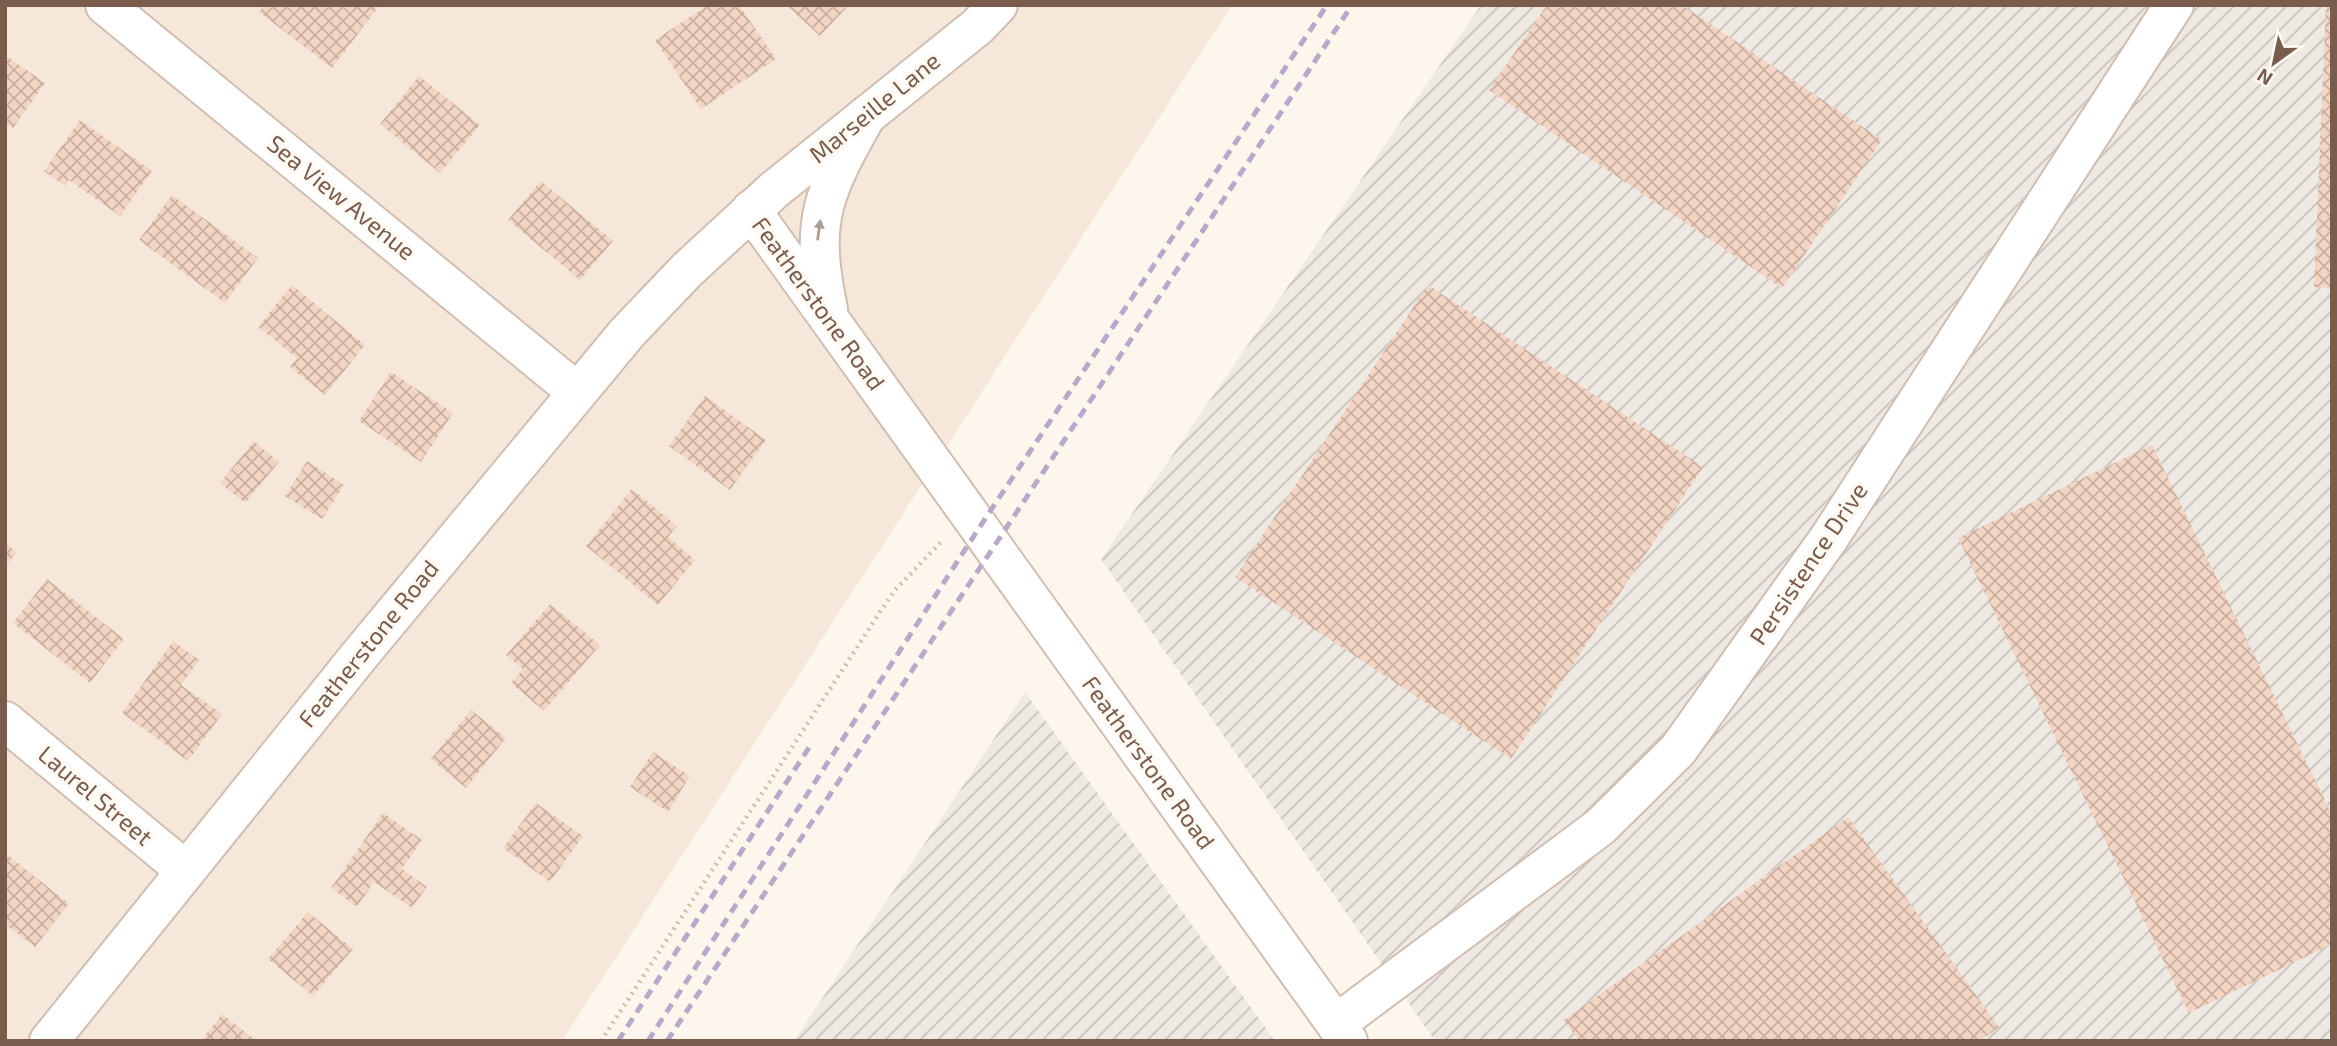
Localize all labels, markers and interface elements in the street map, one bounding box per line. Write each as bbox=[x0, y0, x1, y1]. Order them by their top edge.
north arrow bbox=[2239, 28, 2309, 98]
street label: Marseille Lane bbox=[803, 45, 945, 168]
text: N bbox=[2252, 64, 2276, 91]
street label: Sea View Avenue bbox=[262, 128, 422, 265]
street label: Featherstone Road bbox=[747, 211, 892, 395]
one-way arrow bbox=[814, 219, 825, 241]
street label: Persistence Drive bbox=[1743, 476, 1873, 650]
street label: Featherstone Road bbox=[292, 554, 444, 732]
street label: Featherstone Road bbox=[1077, 670, 1222, 854]
street label: Laurel Street bbox=[33, 739, 159, 851]

